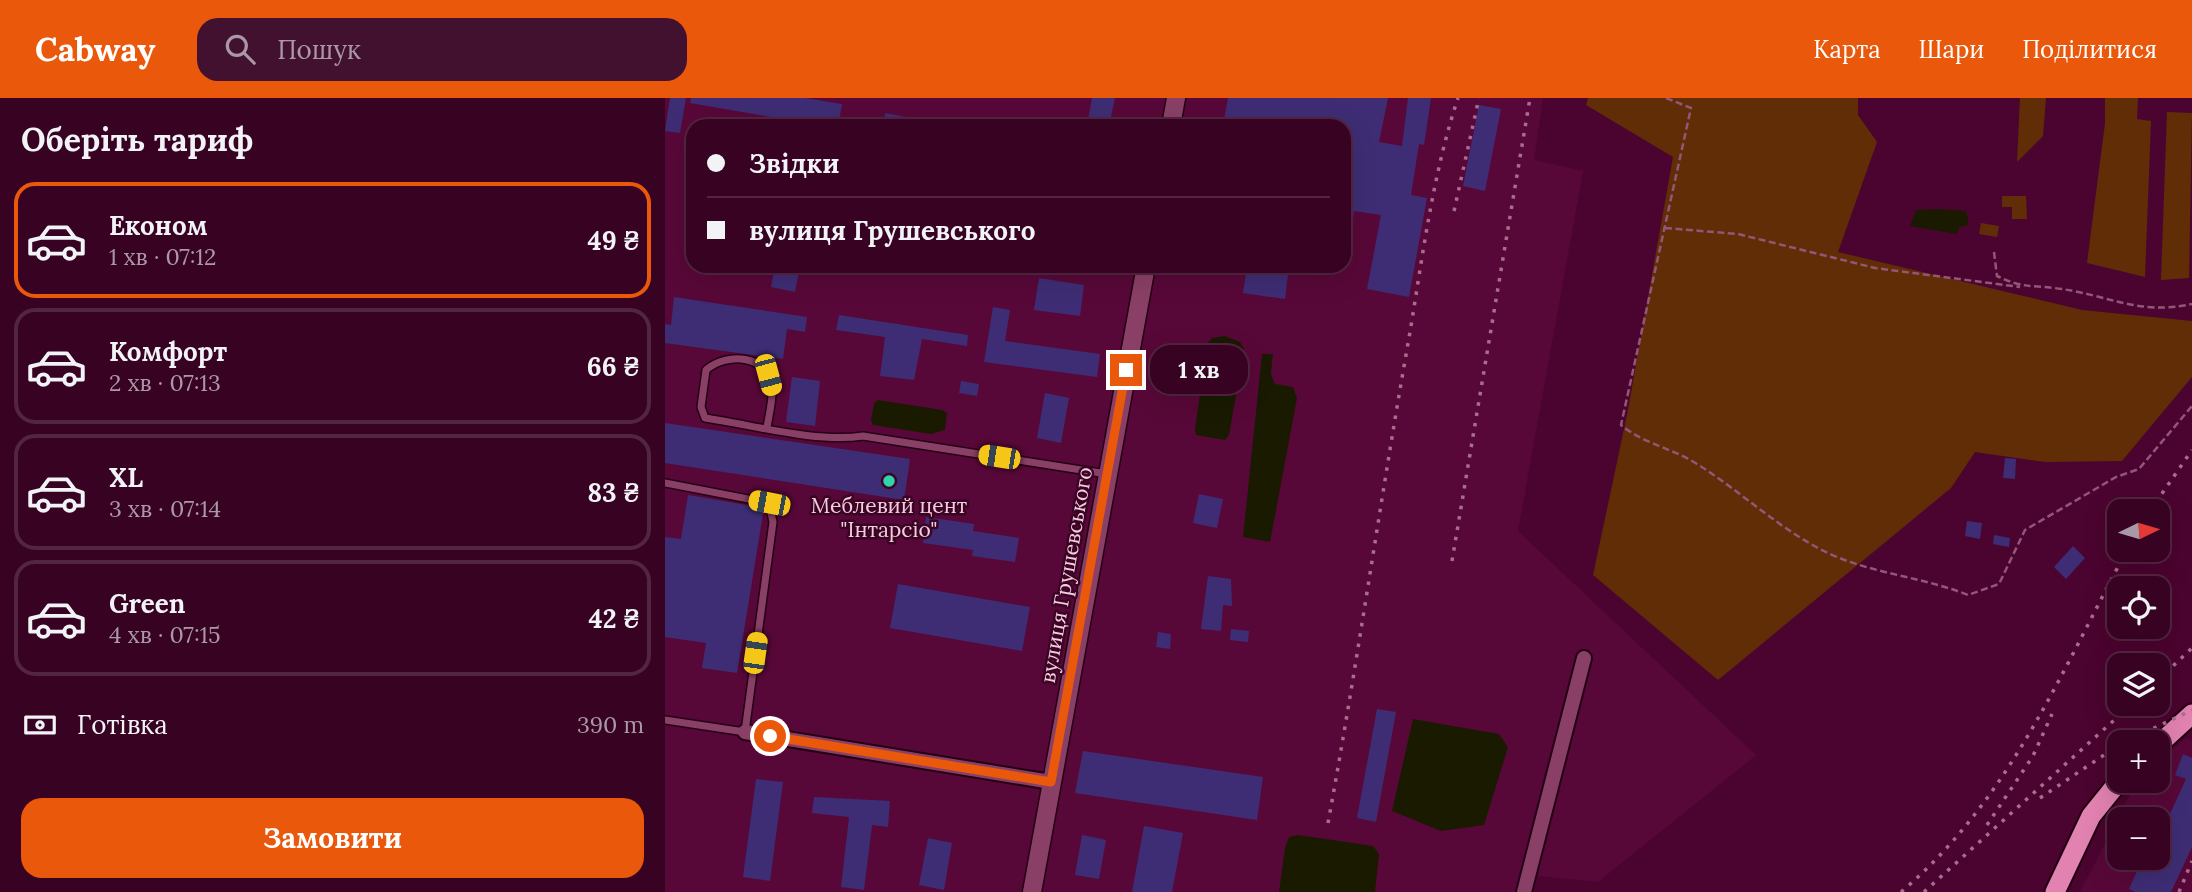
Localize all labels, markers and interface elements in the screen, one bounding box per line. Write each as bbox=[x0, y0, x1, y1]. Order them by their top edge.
search box bbox=[197, 18, 687, 81]
text: Cabway bbox=[35, 28, 155, 70]
icon: search bbox=[221, 30, 259, 68]
text: Пошук bbox=[277, 33, 361, 66]
text: Карта bbox=[1813, 34, 1881, 65]
text: Шари bbox=[1919, 34, 1984, 65]
text: Поділитися bbox=[2022, 34, 2157, 65]
text: Оберіть тариф bbox=[21, 119, 253, 160]
text: Звідки bbox=[749, 147, 839, 180]
icon: car bbox=[25, 209, 88, 272]
text: Економ bbox=[109, 209, 207, 242]
text: вулиця Грушевського bbox=[749, 214, 1036, 247]
text: 49 ₴ bbox=[587, 224, 640, 257]
text: 1 хв · 07:12 bbox=[109, 242, 216, 271]
icon: car bbox=[25, 335, 88, 398]
text: Комфорт bbox=[109, 335, 227, 368]
callout: 1 хв bbox=[1151, 345, 1249, 394]
text: 66 ₴ bbox=[587, 350, 640, 383]
car bbox=[753, 352, 784, 398]
route end bbox=[1110, 354, 1142, 386]
text: 1 хв bbox=[1178, 355, 1220, 384]
text: 2 хв · 07:13 bbox=[109, 368, 221, 397]
car bbox=[977, 443, 1022, 471]
icon: car bbox=[25, 461, 88, 524]
text: XL bbox=[109, 461, 143, 494]
street label: вулиця Грушевського bbox=[1034, 465, 1098, 685]
marker: Меблевий цент "Інтарсіо" bbox=[881, 473, 897, 489]
text: 83 ₴ bbox=[587, 476, 640, 509]
car bbox=[747, 489, 792, 517]
place label: Меблевий цент "Інтарсіо" bbox=[811, 492, 967, 543]
text: 3 хв · 07:14 bbox=[109, 494, 221, 523]
north arrow bbox=[2107, 499, 2170, 562]
map controls bbox=[2107, 499, 2170, 870]
button: locate bbox=[2107, 576, 2170, 639]
icon: car bbox=[25, 587, 88, 650]
text: Green bbox=[109, 587, 185, 620]
text: 42 ₴ bbox=[589, 602, 640, 635]
text: 4 хв · 07:15 bbox=[109, 620, 221, 649]
car bbox=[742, 631, 769, 675]
button: layers bbox=[2107, 653, 2170, 716]
icon: cash bbox=[21, 706, 59, 744]
text: Готівка bbox=[77, 708, 168, 741]
text: 390 m bbox=[577, 710, 644, 739]
route start bbox=[754, 720, 786, 752]
button: + bbox=[2107, 730, 2170, 793]
button: Замовити bbox=[21, 798, 644, 878]
button: − bbox=[2107, 807, 2170, 870]

